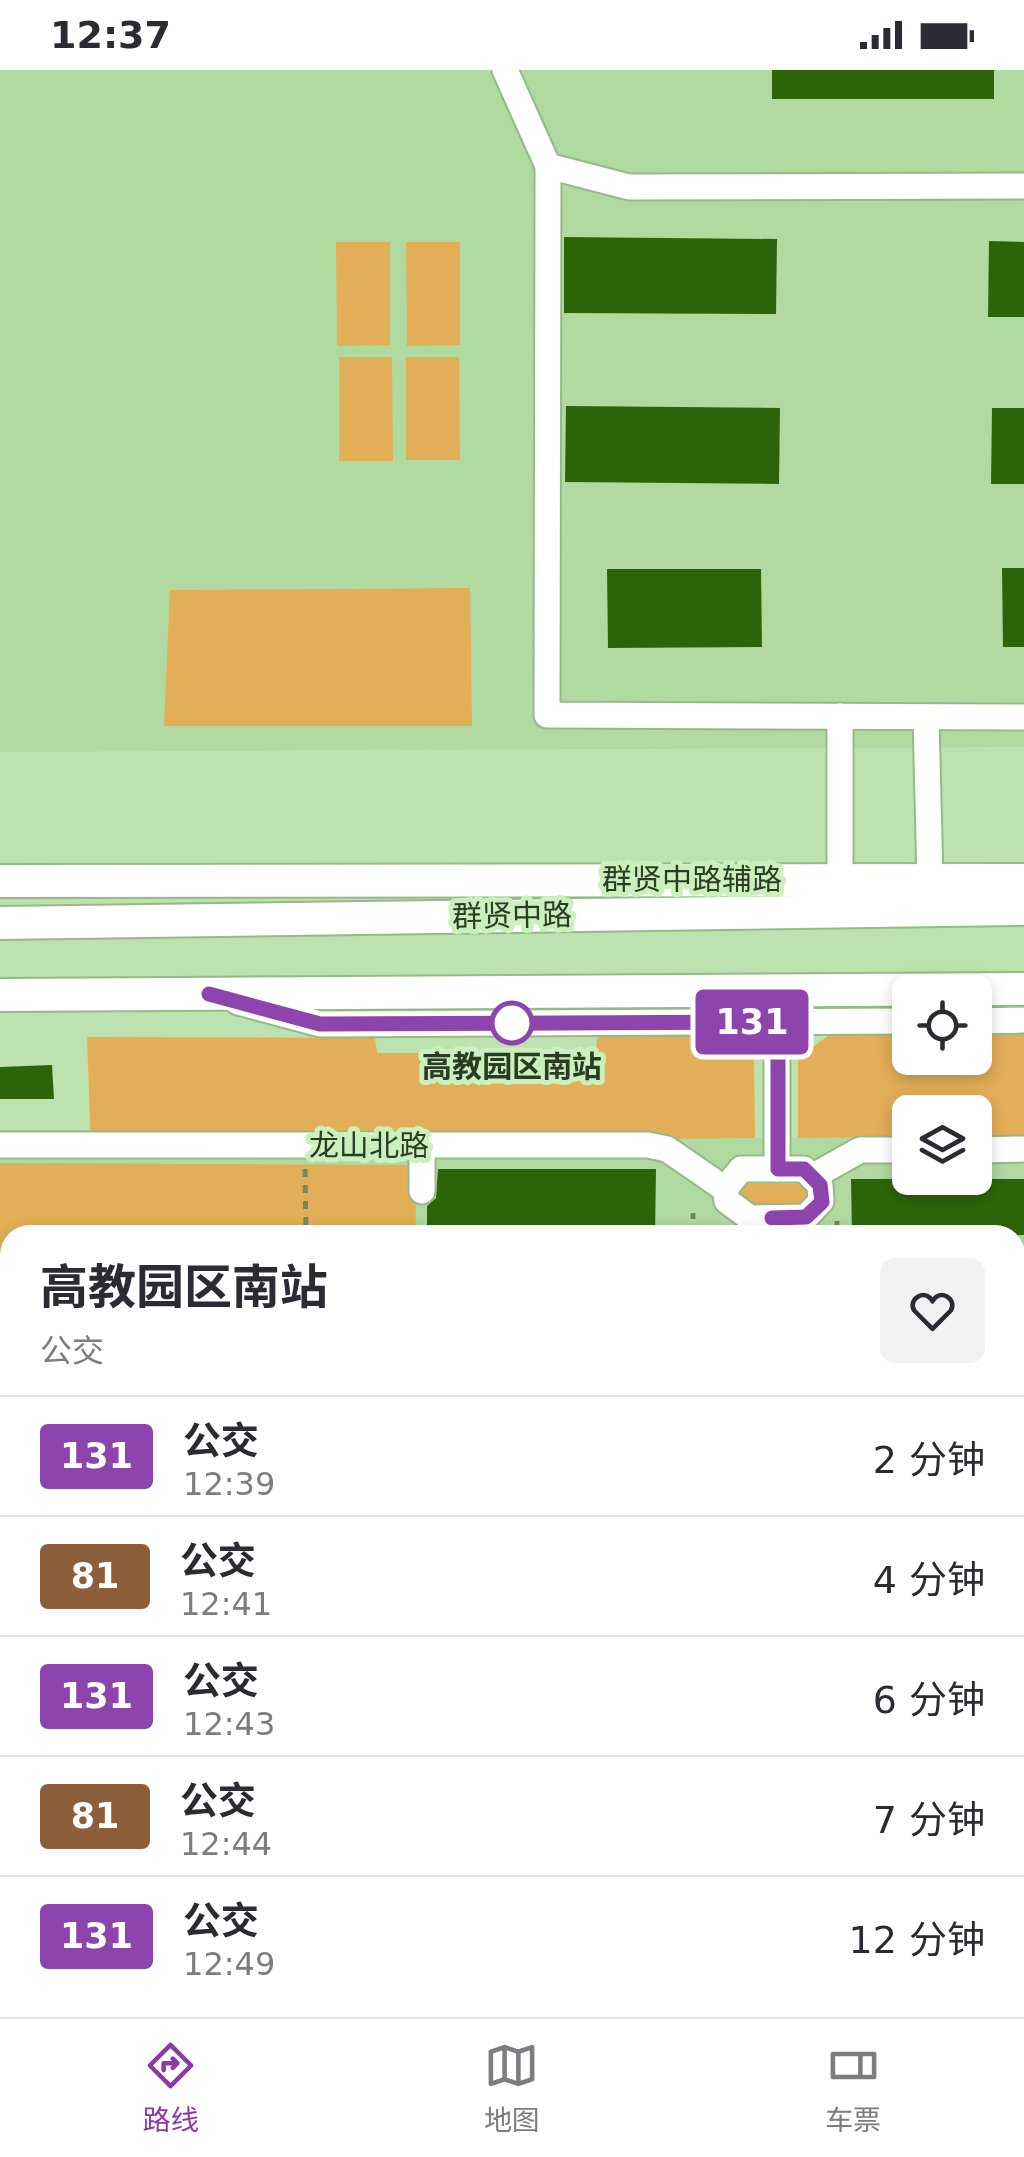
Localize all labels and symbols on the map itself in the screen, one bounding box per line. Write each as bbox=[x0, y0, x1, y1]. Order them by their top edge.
street label: 群贤中路辅路 bbox=[602, 862, 782, 897]
street label: 群贤中路 bbox=[452, 897, 572, 934]
line badge: 131 bbox=[694, 990, 810, 1054]
marker: 高教园区南站 bbox=[491, 1002, 533, 1044]
place label: 高教园区南站 bbox=[422, 1049, 602, 1084]
street label: 龙山北路 bbox=[309, 1128, 429, 1163]

